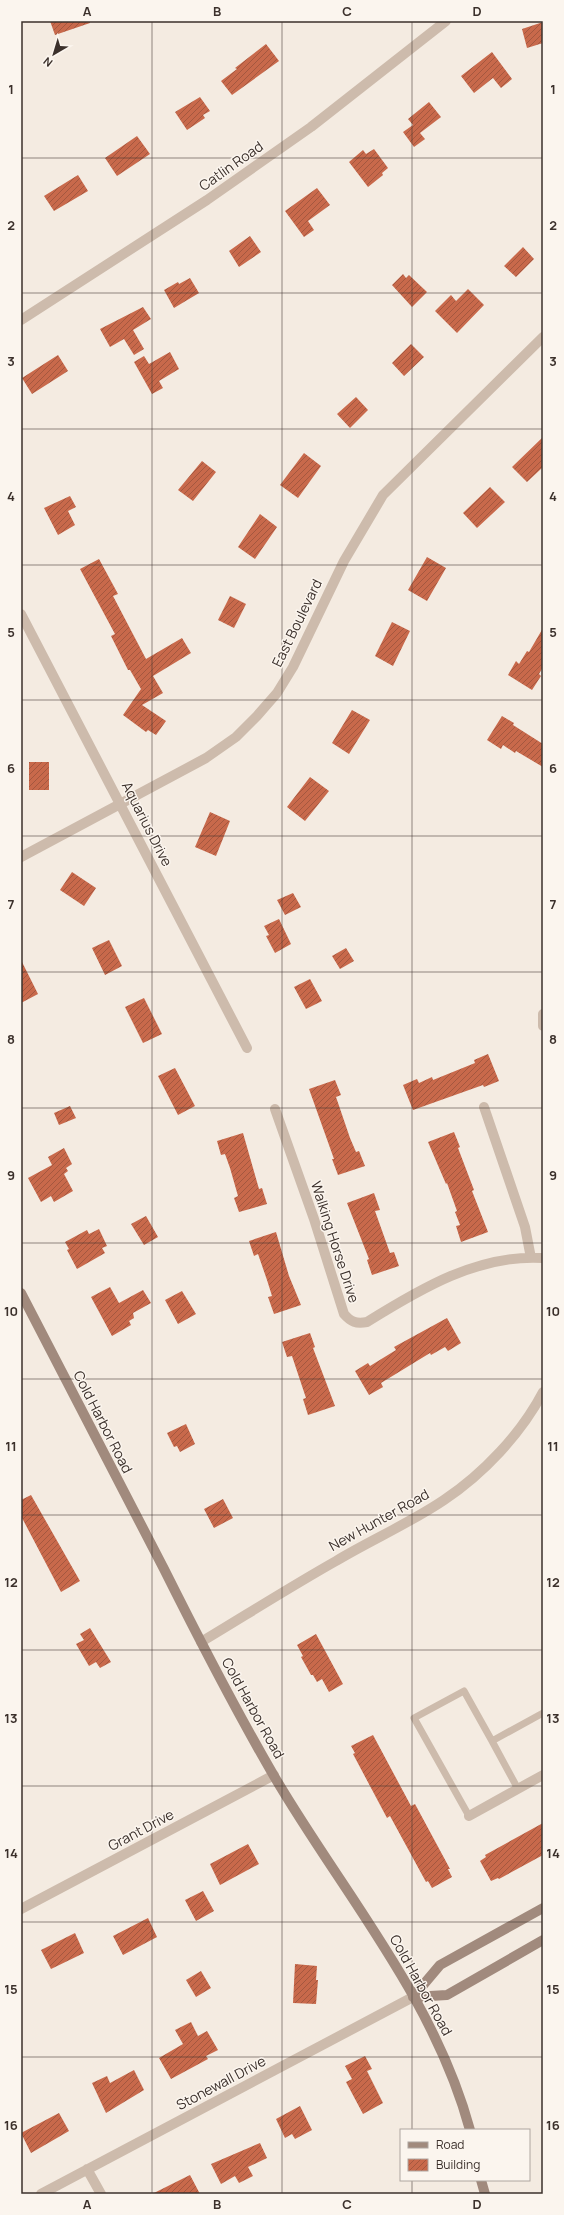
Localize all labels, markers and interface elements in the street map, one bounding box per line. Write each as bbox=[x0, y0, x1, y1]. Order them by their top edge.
text: A bbox=[83, 2, 92, 20]
text: B bbox=[213, 2, 221, 20]
text: C bbox=[342, 2, 352, 20]
text: D bbox=[472, 2, 482, 20]
north arrow bbox=[34, 34, 74, 74]
text: N bbox=[40, 54, 55, 71]
text: 1 bbox=[8, 80, 14, 98]
text: 1 bbox=[550, 80, 556, 98]
street label: Catlin Road bbox=[195, 137, 267, 195]
text: 2 bbox=[7, 216, 15, 234]
text: 2 bbox=[549, 216, 557, 234]
text: 3 bbox=[7, 352, 15, 370]
text: 3 bbox=[549, 352, 557, 370]
text: 4 bbox=[7, 487, 15, 505]
text: 4 bbox=[549, 487, 557, 505]
street label: East Boulevard bbox=[267, 576, 326, 670]
text: 5 bbox=[7, 623, 15, 641]
text: 5 bbox=[549, 623, 557, 641]
text: 6 bbox=[7, 759, 15, 777]
text: 6 bbox=[549, 759, 557, 777]
street label: Aquarius Drive bbox=[118, 778, 177, 869]
text: 7 bbox=[8, 895, 15, 913]
text: 7 bbox=[550, 895, 557, 913]
text: 8 bbox=[7, 1030, 15, 1048]
text: 8 bbox=[549, 1030, 557, 1048]
text: 9 bbox=[7, 1166, 15, 1184]
text: 9 bbox=[549, 1166, 557, 1184]
street label: Walking Horse Drive bbox=[307, 1179, 364, 1305]
text: 10 bbox=[4, 1302, 18, 1320]
text: 10 bbox=[546, 1302, 560, 1320]
street label: Cold Harbor Road bbox=[69, 1367, 137, 1476]
text: 11 bbox=[5, 1437, 17, 1455]
text: 11 bbox=[547, 1437, 559, 1455]
street label: New Hunter Road bbox=[325, 1484, 432, 1555]
text: 12 bbox=[4, 1573, 18, 1591]
text: 12 bbox=[546, 1573, 560, 1591]
street label: Cold Harbor Road bbox=[218, 1654, 289, 1762]
text: 13 bbox=[4, 1709, 18, 1727]
text: 13 bbox=[546, 1709, 560, 1727]
street label: Grant Drive bbox=[105, 1804, 177, 1855]
text: 14 bbox=[4, 1844, 18, 1862]
text: 14 bbox=[546, 1844, 560, 1862]
street label: Cold Harbor Road bbox=[386, 1931, 457, 2039]
text: 15 bbox=[4, 1980, 18, 1998]
text: 15 bbox=[546, 1980, 560, 1998]
street label: Stonewall Drive bbox=[173, 2051, 269, 2114]
text: 16 bbox=[4, 2116, 18, 2134]
text: 16 bbox=[546, 2116, 560, 2134]
legend bbox=[400, 2129, 530, 2181]
text: Road bbox=[436, 2136, 464, 2153]
text: Building bbox=[436, 2156, 480, 2173]
text: A bbox=[83, 2195, 92, 2213]
text: B bbox=[213, 2195, 221, 2213]
text: C bbox=[342, 2195, 352, 2213]
text: D bbox=[472, 2195, 482, 2213]

